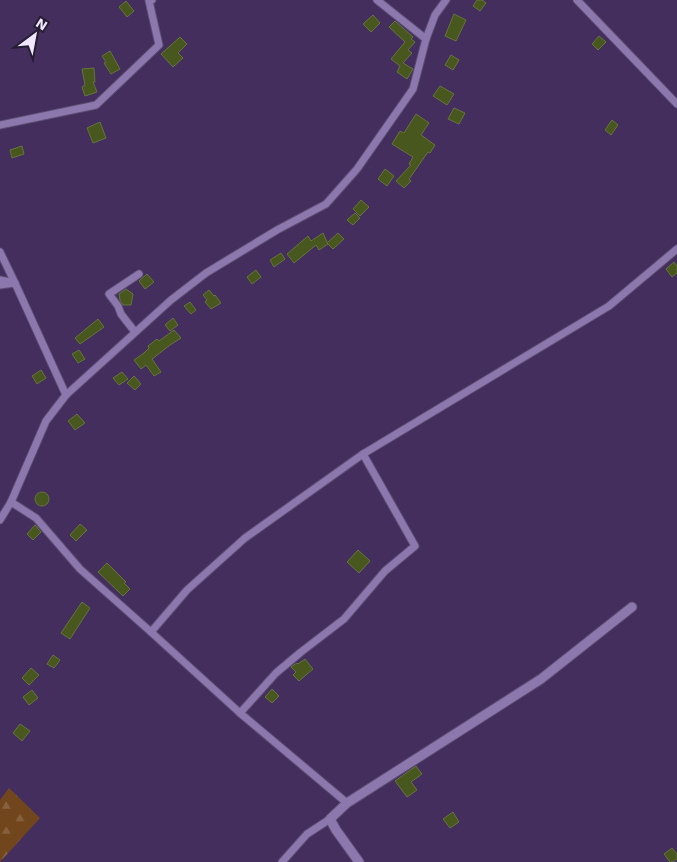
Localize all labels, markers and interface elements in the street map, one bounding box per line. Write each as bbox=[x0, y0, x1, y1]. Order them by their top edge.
north arrow bbox=[10, 10, 60, 60]
text: N bbox=[33, 14, 51, 34]

